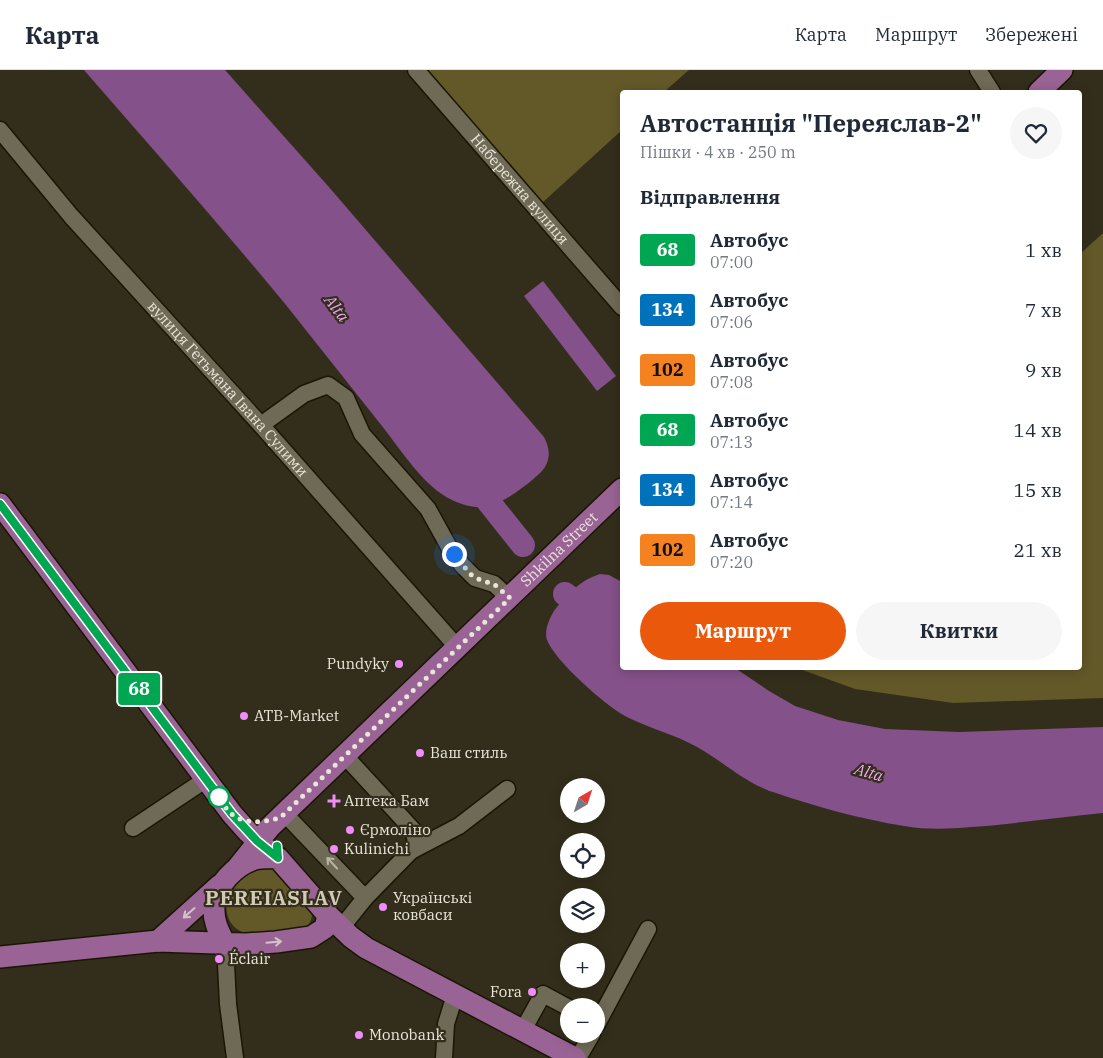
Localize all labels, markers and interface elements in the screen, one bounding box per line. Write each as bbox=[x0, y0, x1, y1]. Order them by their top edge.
text: Карта bbox=[25, 19, 100, 51]
text: Карта bbox=[795, 23, 847, 46]
text: Маршрут bbox=[875, 23, 957, 46]
text: Збережені bbox=[985, 23, 1078, 46]
text: Автостанція "Переяслав-2" bbox=[640, 107, 982, 139]
button: heart bbox=[1010, 107, 1062, 159]
street label: Набережна вулиця bbox=[467, 130, 573, 248]
text: Пішки · 4 хв · 250 m bbox=[640, 142, 796, 162]
text: Відправлення bbox=[640, 185, 780, 209]
text: Автобус bbox=[710, 228, 788, 252]
text: 68 bbox=[657, 238, 678, 261]
text: 1 хв bbox=[1025, 238, 1062, 262]
text: 07:00 bbox=[710, 252, 753, 272]
text: Автобус bbox=[710, 288, 788, 312]
water label: Alta bbox=[320, 290, 354, 326]
street label: вулиця Гетьмана Івана Сулими bbox=[144, 297, 312, 481]
text: 134 bbox=[651, 298, 684, 321]
text: 7 хв bbox=[1025, 298, 1062, 322]
text: 07:06 bbox=[710, 312, 753, 332]
text: Автобус bbox=[710, 348, 788, 372]
text: 102 bbox=[651, 358, 684, 381]
text: 9 хв bbox=[1025, 358, 1062, 382]
text: 07:08 bbox=[710, 372, 753, 392]
text: Автобус bbox=[710, 408, 788, 432]
text: 68 bbox=[657, 418, 678, 441]
text: 14 хв bbox=[1013, 418, 1062, 442]
text: 07:13 bbox=[710, 432, 753, 452]
text: Автобус bbox=[710, 468, 788, 492]
text: 134 bbox=[651, 478, 684, 501]
text: 15 хв bbox=[1013, 478, 1062, 502]
text: 07:14 bbox=[710, 492, 753, 512]
street label: Shkilna Street bbox=[516, 508, 601, 590]
text: Автобус bbox=[710, 528, 788, 552]
text: 102 bbox=[651, 538, 684, 561]
text: 21 хв bbox=[1013, 538, 1062, 562]
your location bbox=[442, 542, 467, 567]
text: 07:20 bbox=[710, 552, 753, 572]
button: Маршрут bbox=[640, 602, 846, 660]
button: Квитки bbox=[856, 602, 1062, 660]
place label: Pundyky bbox=[327, 654, 389, 673]
marker: Pundyky bbox=[393, 658, 405, 670]
line badge: 68 bbox=[116, 673, 162, 705]
text: 68 bbox=[128, 677, 150, 700]
place label: ATB-Market bbox=[254, 706, 339, 725]
marker: ATB-Market bbox=[238, 710, 250, 722]
place label: Ваш стиль bbox=[430, 743, 507, 762]
marker: Ваш стиль bbox=[414, 747, 426, 759]
water label: Alta bbox=[851, 758, 886, 786]
north arrow bbox=[560, 778, 605, 822]
map controls bbox=[560, 778, 605, 1043]
unlabelled marker bbox=[208, 786, 230, 808]
place label: Аптека Бам bbox=[344, 791, 429, 810]
marker: Аптека Бам bbox=[328, 795, 340, 807]
place label: Єрмоліно bbox=[360, 820, 431, 839]
marker: Єрмоліно bbox=[344, 824, 356, 836]
button: locate bbox=[560, 833, 605, 878]
place label: Kulinichi bbox=[344, 839, 409, 858]
marker: Kulinichi bbox=[328, 843, 340, 855]
one-way arrow bbox=[326, 857, 338, 869]
district label: PEREIASLAV bbox=[205, 884, 343, 911]
place label: Українські ковбаси bbox=[393, 888, 472, 924]
button: layers bbox=[560, 888, 605, 933]
marker: Українські ковбаси bbox=[377, 901, 389, 913]
one-way arrow bbox=[183, 907, 196, 918]
one-way arrow bbox=[265, 937, 281, 947]
button: + bbox=[560, 943, 605, 988]
place label: Éclair bbox=[229, 949, 271, 968]
marker: Éclair bbox=[213, 953, 225, 965]
place label: Fora bbox=[490, 982, 522, 1001]
marker: Fora bbox=[526, 986, 538, 998]
button: − bbox=[560, 998, 605, 1043]
place label: Monobank bbox=[369, 1025, 444, 1044]
marker: Monobank bbox=[353, 1029, 365, 1041]

